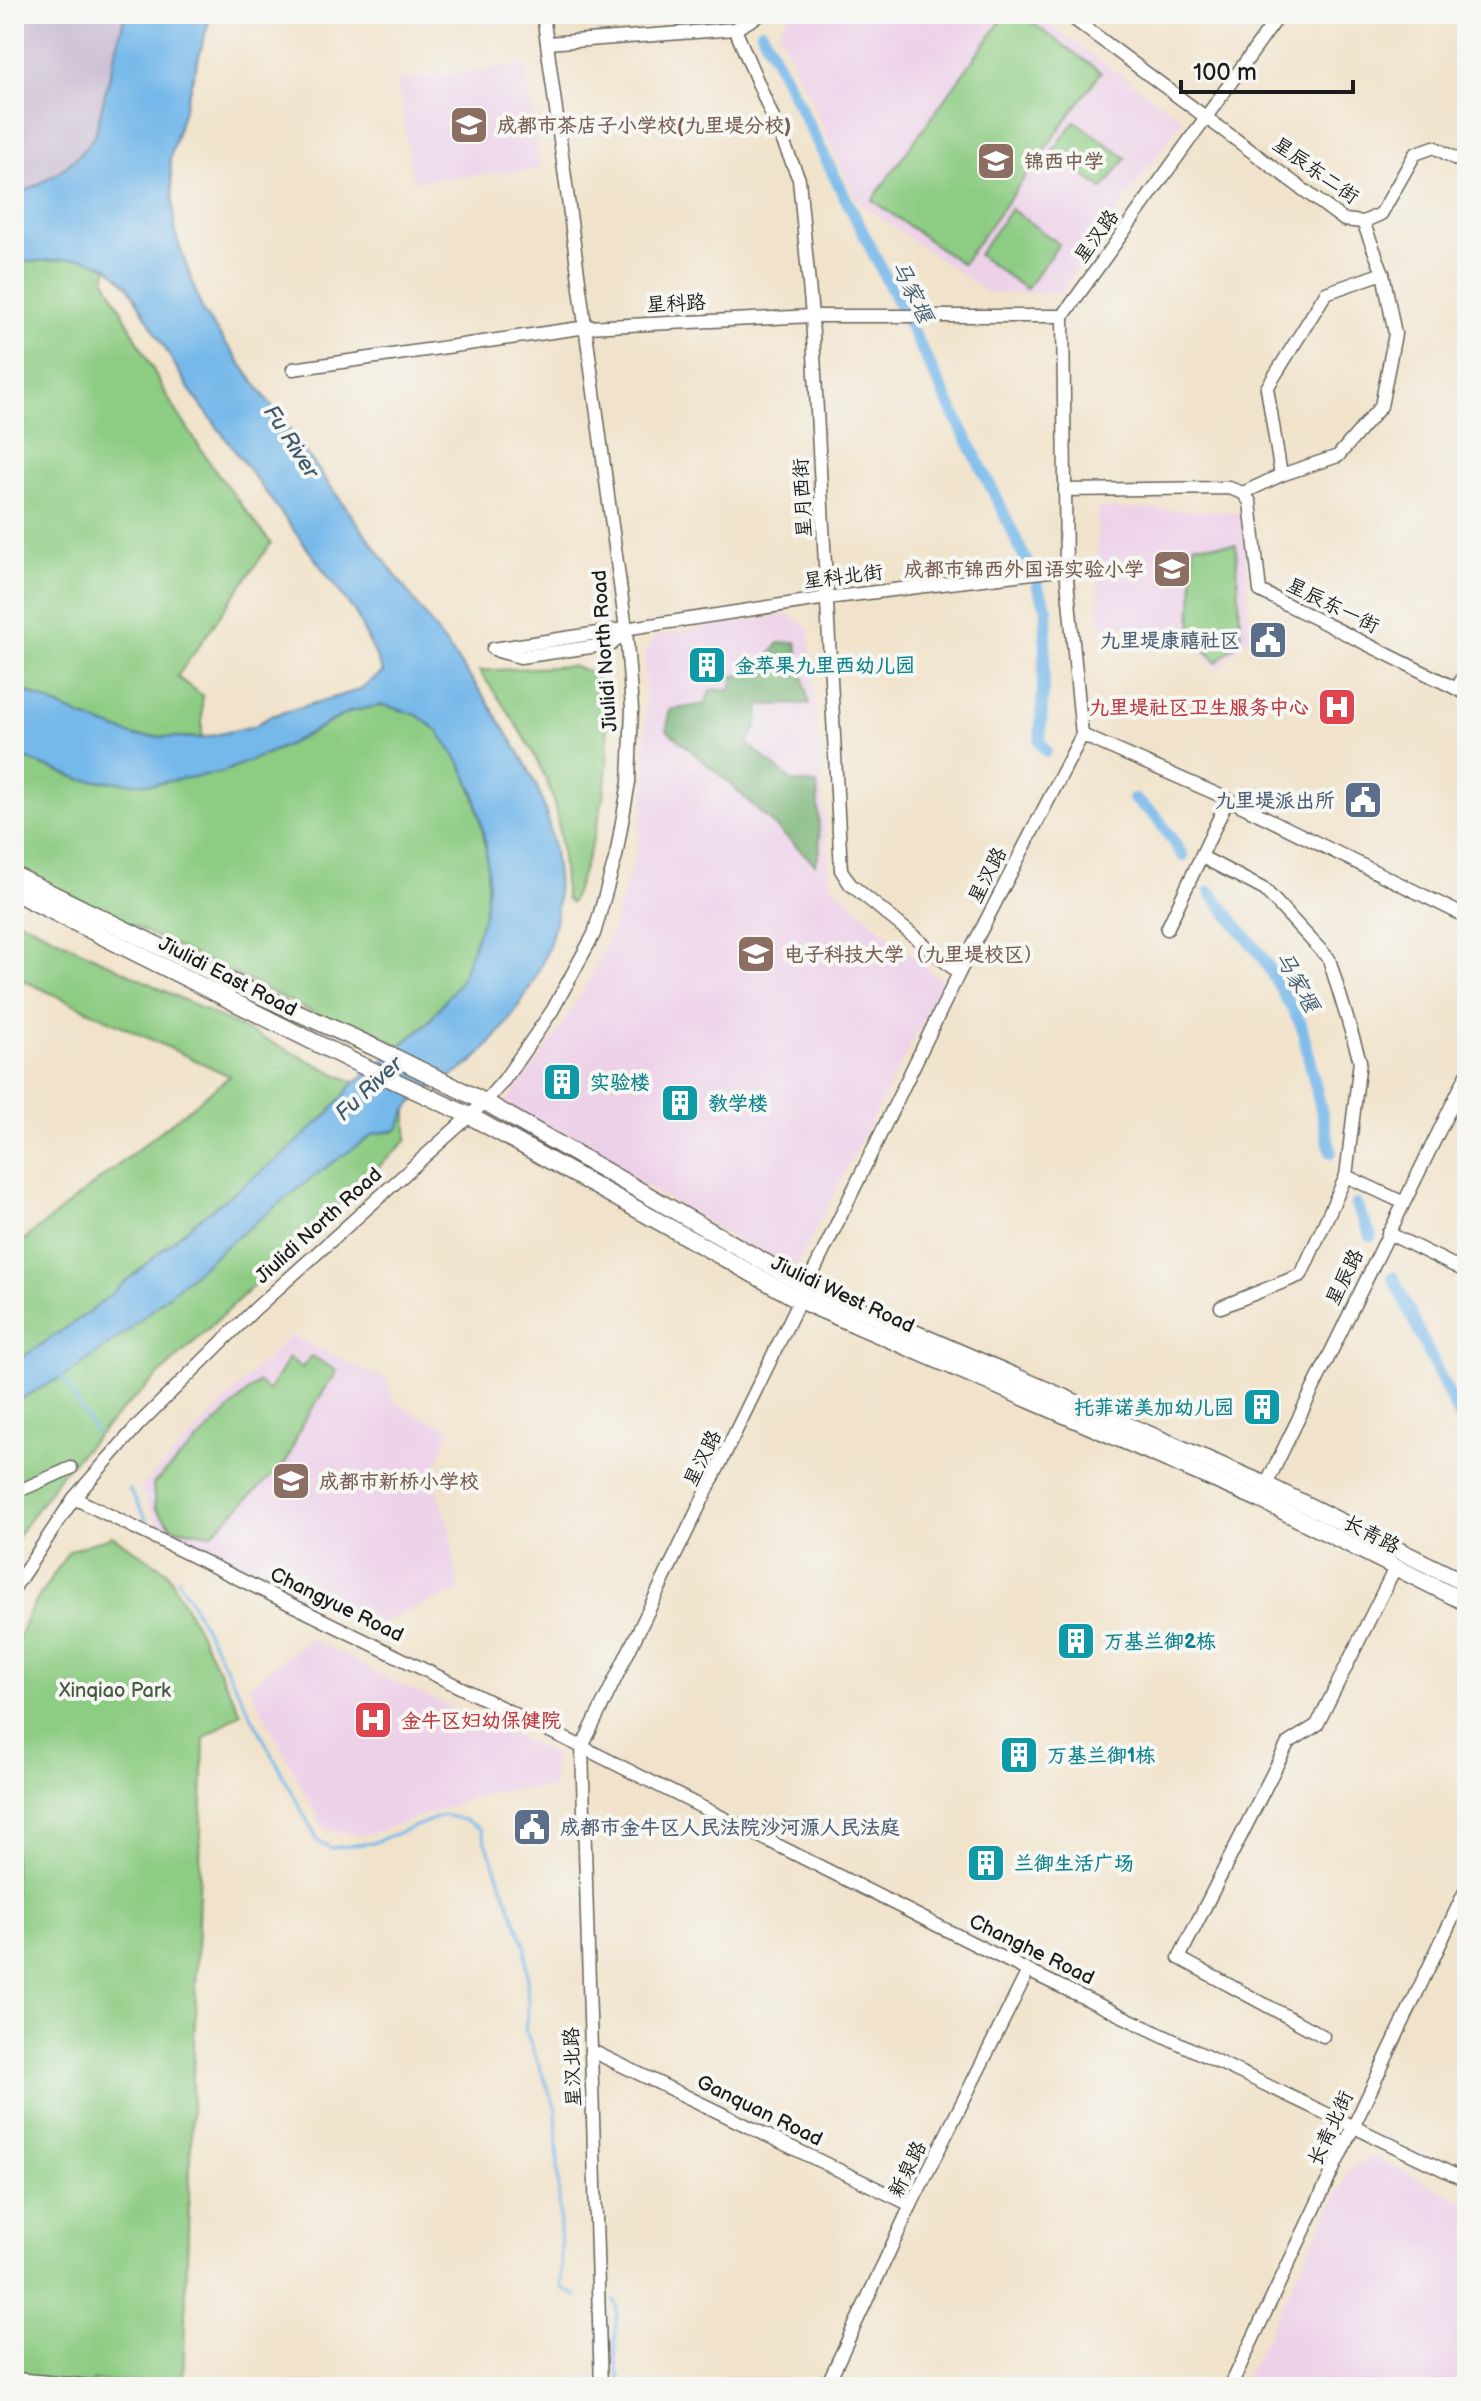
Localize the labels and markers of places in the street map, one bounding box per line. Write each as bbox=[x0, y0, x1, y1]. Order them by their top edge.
school or university icon: 成都市茶店子小学校(九里堤分校) bbox=[448, 104, 490, 146]
place label: 成都市茶店子小学校(九里堤分校) bbox=[497, 114, 791, 138]
school or university icon: 锦西中学 bbox=[975, 140, 1017, 182]
place label: 锦西中学 bbox=[1024, 150, 1104, 174]
school or university icon: 成都市锦西外国语实验小学 bbox=[1151, 548, 1193, 590]
place label: 成都市锦西外国语实验小学 bbox=[904, 558, 1144, 582]
public building icon: 九里堤康禧社区 bbox=[1247, 619, 1289, 661]
place label: 九里堤康禧社区 bbox=[1100, 629, 1240, 653]
building icon: 金苹果九里西幼儿园 bbox=[686, 644, 728, 686]
place label: 金苹果九里西幼儿园 bbox=[735, 654, 915, 678]
hospital icon: 九里堤社区卫生服务中心 bbox=[1316, 686, 1358, 728]
place label: 九里堤社区卫生服务中心 bbox=[1089, 696, 1309, 720]
public building icon: 九里堤派出所 bbox=[1342, 779, 1384, 821]
place label: 九里堤派出所 bbox=[1215, 789, 1335, 813]
school or university icon: 电子科技大学（九里堤校区） bbox=[735, 933, 777, 975]
place label: 电子科技大学（九里堤校区） bbox=[784, 943, 1044, 967]
building icon: 实验楼 bbox=[541, 1061, 583, 1103]
place label: 实验楼 bbox=[590, 1071, 650, 1095]
building icon: 教学楼 bbox=[659, 1082, 701, 1124]
place label: 教学楼 bbox=[708, 1092, 768, 1116]
building icon: 托菲诺美加幼儿园 bbox=[1241, 1386, 1283, 1428]
place label: 托菲诺美加幼儿园 bbox=[1074, 1396, 1234, 1420]
school or university icon: 成都市新桥小学校 bbox=[270, 1460, 312, 1502]
place label: 成都市新桥小学校 bbox=[319, 1470, 479, 1494]
building icon: 万基兰御2栋 bbox=[1055, 1620, 1097, 1662]
place label: 万基兰御2栋 bbox=[1104, 1630, 1216, 1654]
hospital icon: 金牛区妇幼保健院 bbox=[352, 1699, 394, 1741]
place label: 金牛区妇幼保健院 bbox=[401, 1709, 561, 1733]
building icon: 万基兰御1栋 bbox=[998, 1734, 1040, 1776]
place label: 万基兰御1栋 bbox=[1047, 1744, 1155, 1768]
public building icon: 成都市金牛区人民法院沙河源人民法庭 bbox=[511, 1806, 553, 1848]
place label: 成都市金牛区人民法院沙河源人民法庭 bbox=[560, 1816, 900, 1840]
building icon: 兰御生活广场 bbox=[965, 1842, 1007, 1884]
place label: 兰御生活广场 bbox=[1014, 1852, 1134, 1876]

